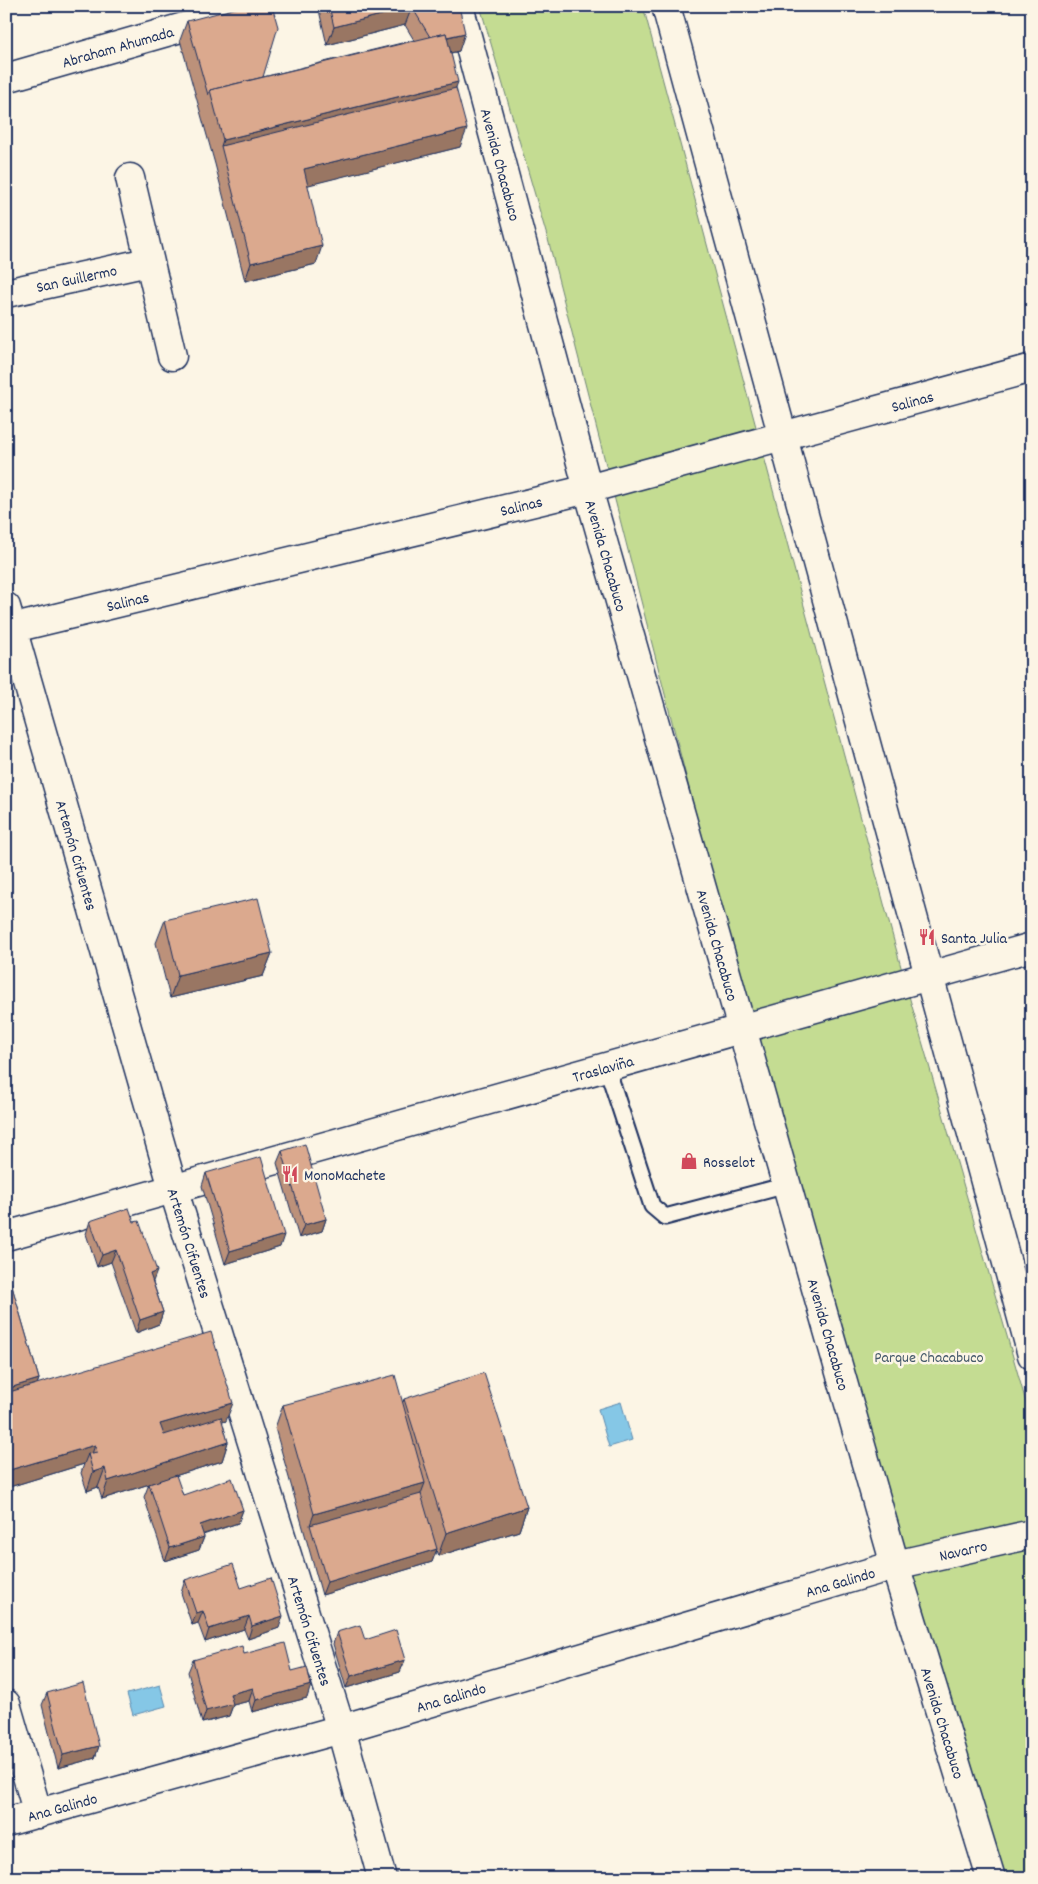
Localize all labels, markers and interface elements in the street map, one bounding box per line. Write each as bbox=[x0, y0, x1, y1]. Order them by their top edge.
street label: Abraham Ahumada bbox=[60, 21, 177, 75]
street label: Avenida Chacabuco bbox=[473, 106, 525, 224]
street label: San Guillermo bbox=[34, 260, 120, 300]
street label: Salinas bbox=[889, 386, 937, 420]
street label: Salinas bbox=[498, 491, 546, 524]
street label: Avenida Chacabuco bbox=[578, 497, 631, 615]
street label: Salinas bbox=[104, 587, 152, 619]
street label: Artemón Cifuentes bbox=[48, 798, 102, 914]
street label: Avenida Chacabuco bbox=[689, 887, 743, 1004]
restaurant icon: Santa Julia bbox=[917, 927, 937, 947]
place label: Santa Julia bbox=[941, 928, 1007, 951]
street label: Traslaviña bbox=[570, 1051, 637, 1090]
shop icon: Rosselot bbox=[679, 1151, 699, 1171]
place label: Rosselot bbox=[703, 1152, 755, 1175]
restaurant icon: MonoMachete bbox=[280, 1164, 300, 1184]
place label: MonoMachete bbox=[304, 1165, 386, 1188]
street label: Artemón Cifuentes bbox=[160, 1186, 216, 1302]
street label: Avenida Chacabuco bbox=[800, 1276, 854, 1394]
park label: Parque Chacabuco bbox=[874, 1347, 984, 1370]
street label: Navarro bbox=[937, 1536, 990, 1569]
street label: Ana Galindo bbox=[803, 1562, 878, 1605]
street label: Artemón Cifuentes bbox=[280, 1573, 336, 1690]
street label: Avenida Chacabuco bbox=[913, 1665, 969, 1782]
street label: Ana Galindo bbox=[414, 1678, 489, 1720]
street label: Ana Galindo bbox=[25, 1788, 100, 1830]

